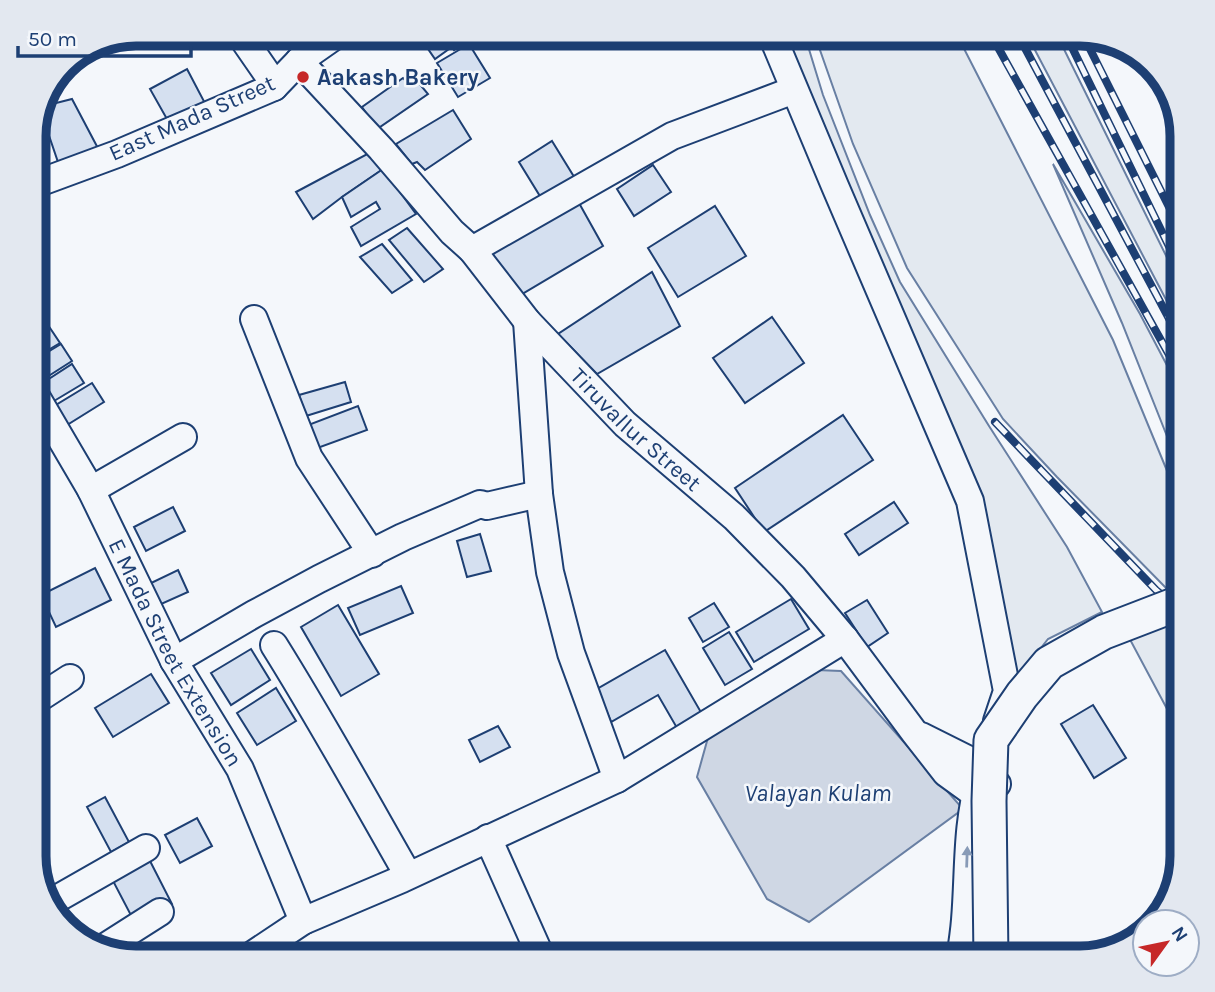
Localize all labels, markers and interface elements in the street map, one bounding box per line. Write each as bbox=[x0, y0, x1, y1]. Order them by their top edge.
scale bar bbox=[18, 14, 191, 58]
text: 50 m bbox=[28, 27, 77, 51]
place label: Aakash Bakery bbox=[317, 64, 479, 91]
street label: East Mada Street bbox=[105, 69, 279, 167]
marker: Aakash Bakery bbox=[295, 69, 311, 85]
street label: Tiruvallur Street bbox=[565, 362, 707, 497]
street label: E Mada Street Extension bbox=[103, 534, 249, 771]
water label: Valayan Kulam bbox=[745, 779, 891, 807]
one-way arrow bbox=[962, 846, 973, 868]
north arrow bbox=[1131, 908, 1201, 978]
text: N bbox=[1166, 923, 1192, 946]

